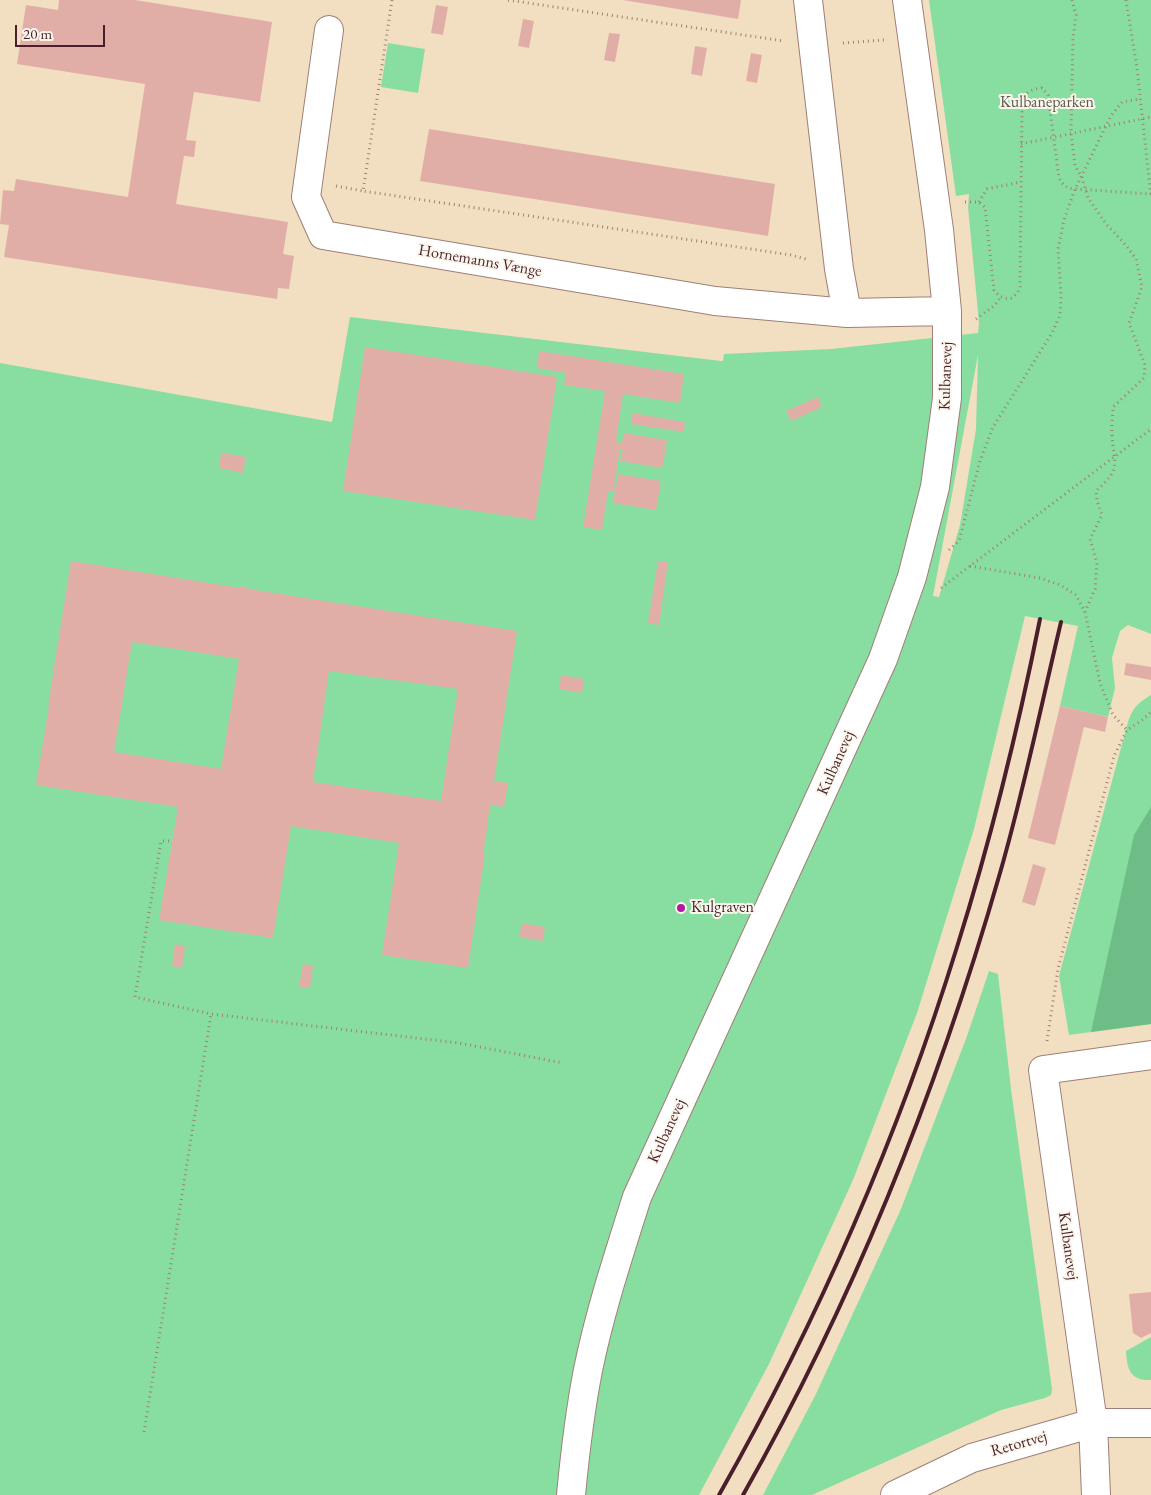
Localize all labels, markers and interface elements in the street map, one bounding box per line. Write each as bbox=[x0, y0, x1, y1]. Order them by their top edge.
scale bar bbox=[18, 15, 108, 47]
text: 20 m bbox=[23, 24, 52, 43]
park label: Kulbaneparken bbox=[1000, 93, 1094, 113]
street label: Hornemanns Vænge bbox=[417, 241, 543, 281]
street label: Kulbanevej bbox=[935, 341, 957, 411]
street label: Kulbanevej bbox=[813, 728, 859, 798]
place label: Kulgraven bbox=[691, 898, 754, 918]
marker: Kulgraven bbox=[675, 902, 687, 914]
street label: Kulbanevej bbox=[644, 1096, 690, 1166]
street label: Kulbanevej bbox=[1054, 1211, 1082, 1281]
street label: Retortvej bbox=[989, 1427, 1049, 1461]

